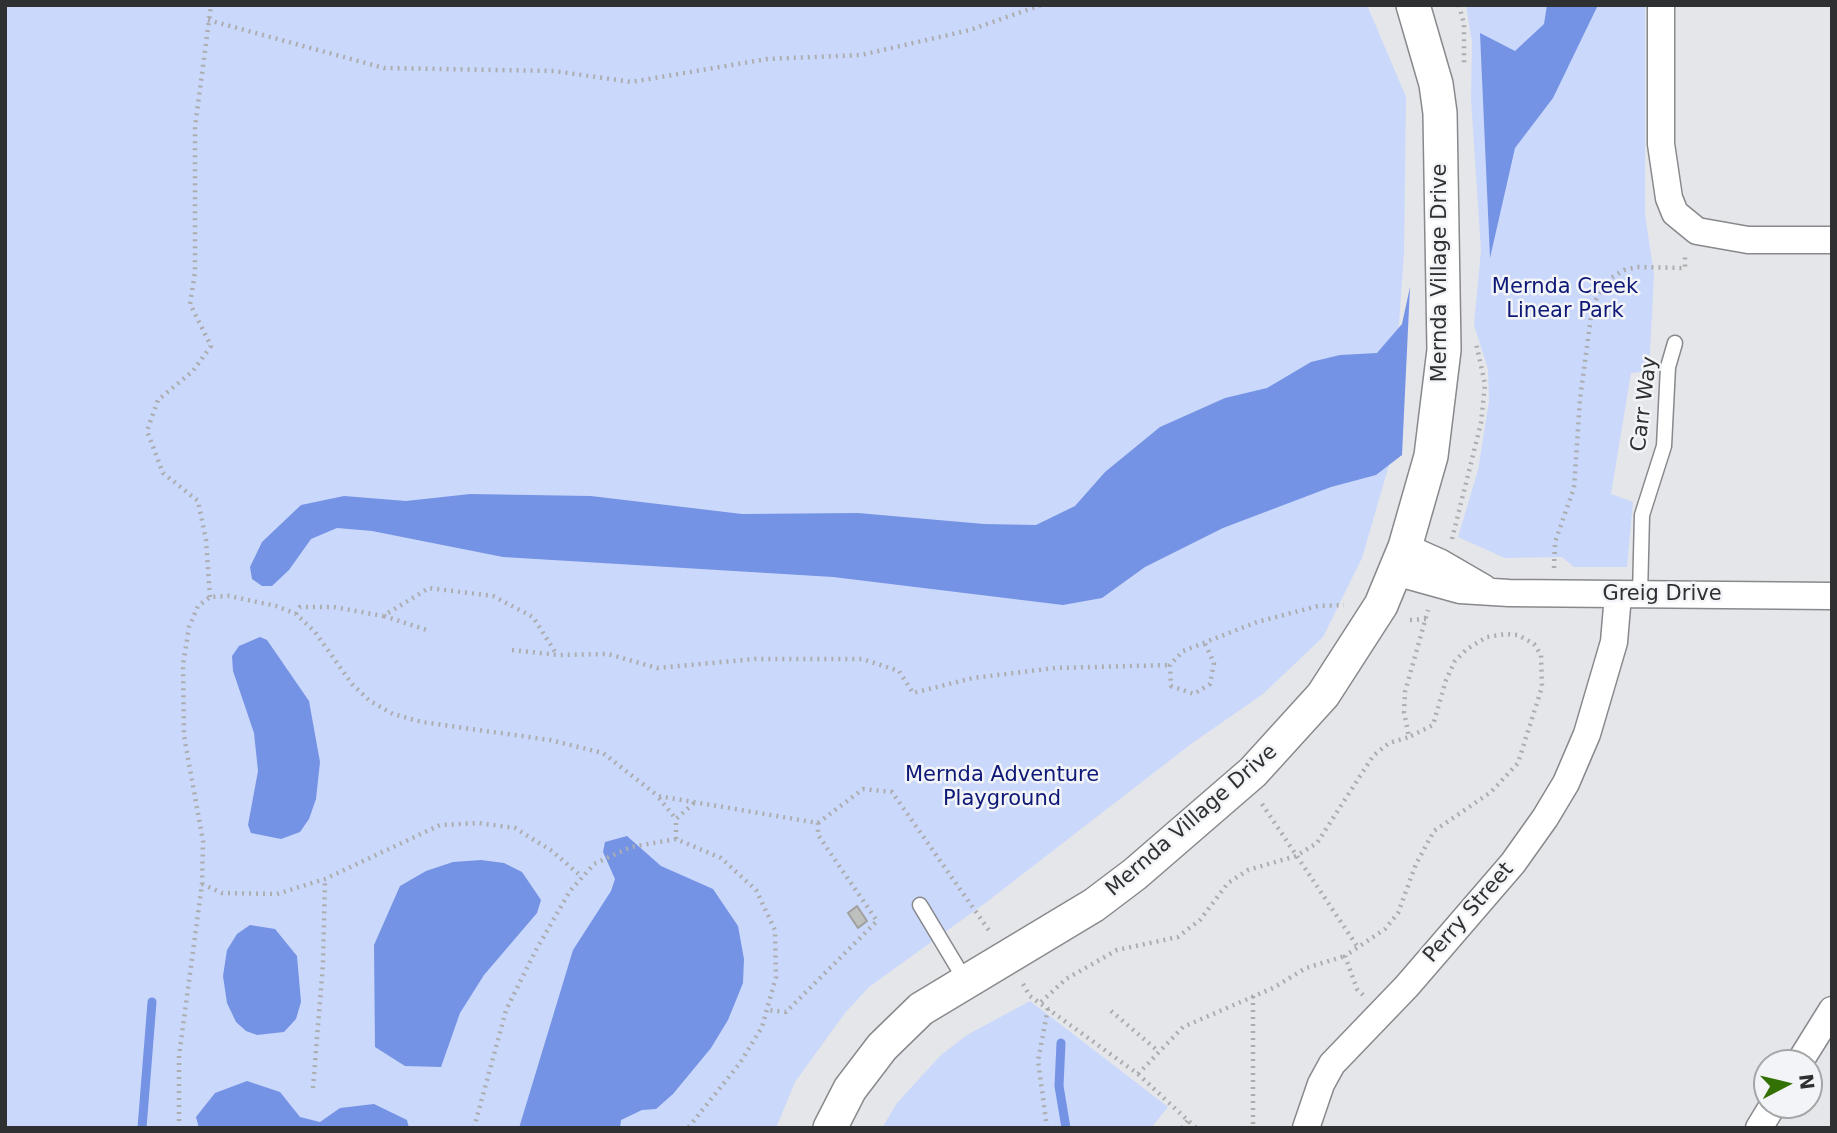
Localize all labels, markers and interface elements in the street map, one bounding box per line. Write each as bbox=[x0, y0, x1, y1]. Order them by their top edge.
street label: Mernda Village Drive bbox=[1428, 164, 1454, 382]
park label: Mernda Creek Linear Park bbox=[1492, 275, 1638, 325]
street label: Carr Way bbox=[1627, 355, 1663, 453]
street label: Greig Drive bbox=[1602, 582, 1722, 608]
street label: Mernda Village Drive bbox=[1101, 740, 1283, 902]
park label: Mernda Adventure Playground bbox=[905, 763, 1099, 813]
street label: Perry Street bbox=[1419, 858, 1519, 968]
north arrow bbox=[1753, 1049, 1823, 1119]
text: N bbox=[1795, 1072, 1819, 1091]

